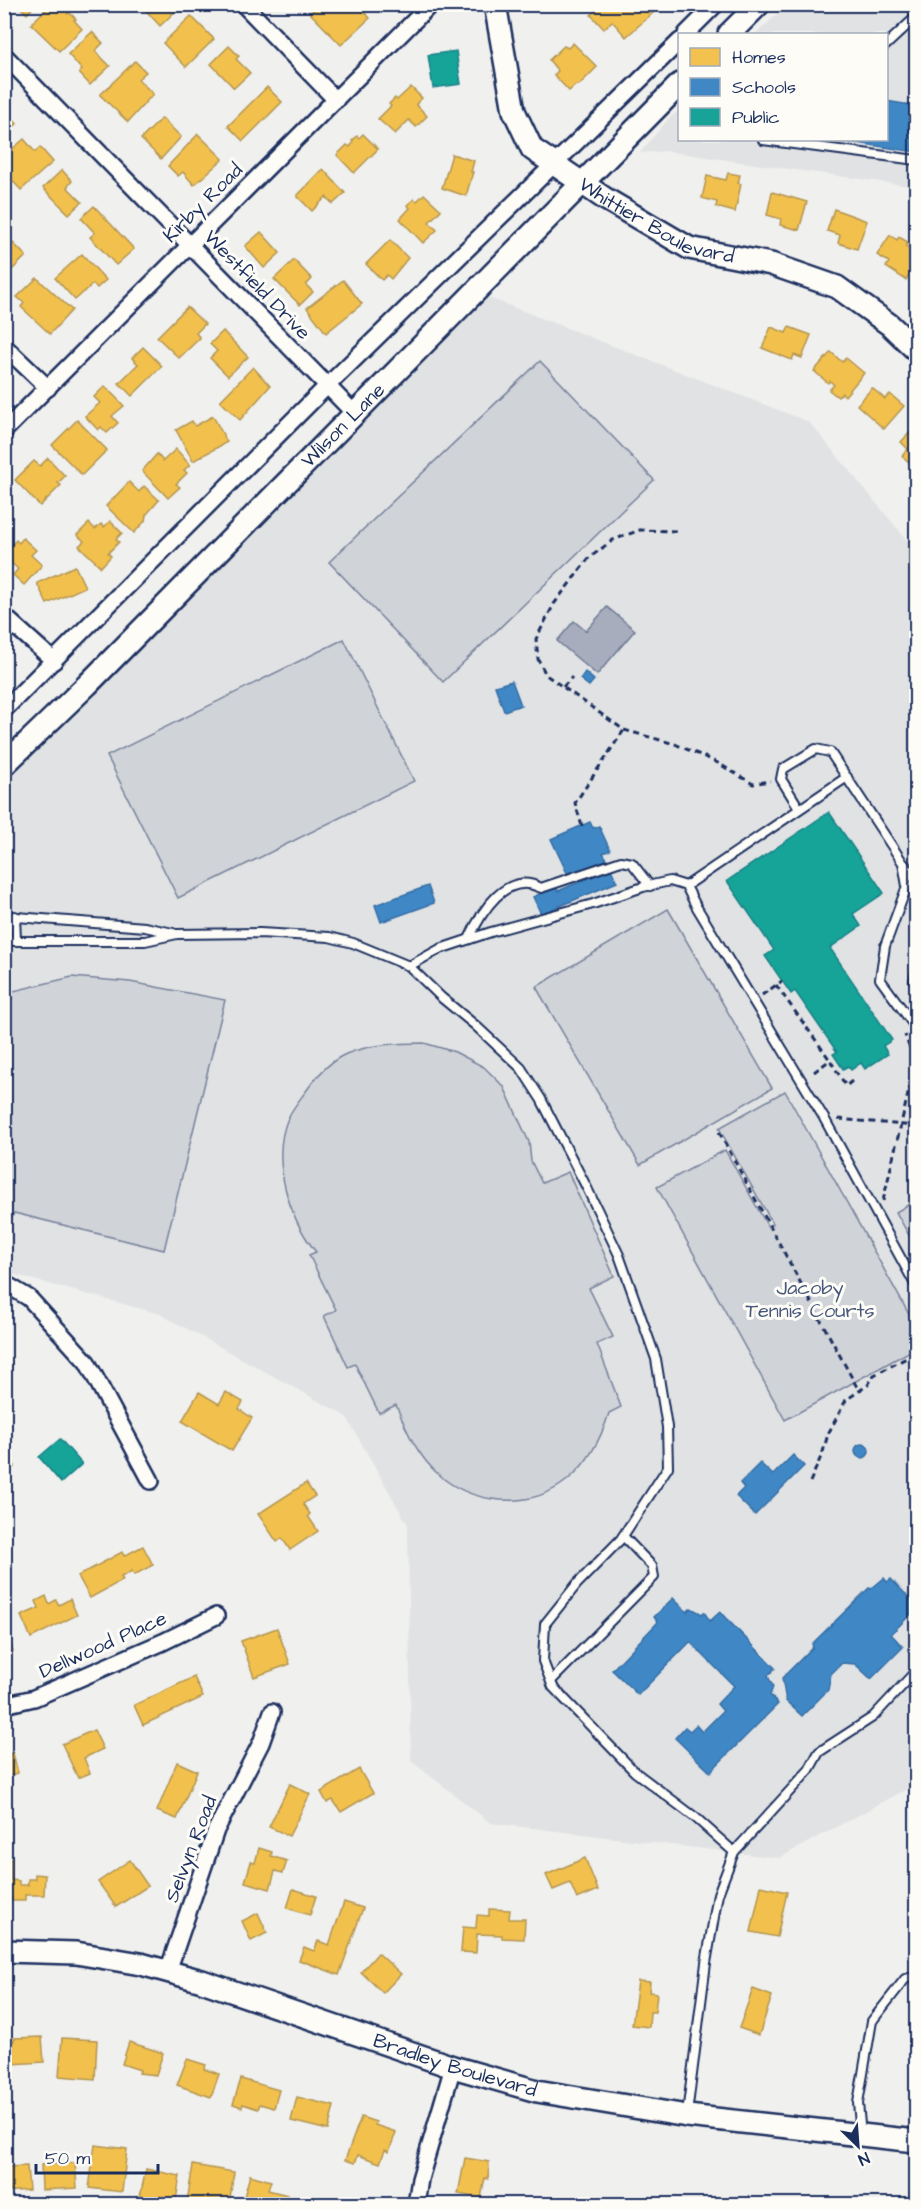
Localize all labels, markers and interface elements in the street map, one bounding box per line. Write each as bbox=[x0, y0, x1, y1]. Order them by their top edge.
legend bbox=[678, 33, 888, 141]
text: Homes bbox=[732, 45, 786, 70]
text: Schools bbox=[732, 75, 796, 100]
text: Public bbox=[732, 105, 780, 130]
street label: Kirby Road bbox=[157, 157, 250, 250]
street label: Whittier Boulevard bbox=[573, 171, 737, 271]
street label: Westfield Drive bbox=[197, 224, 317, 346]
street label: Wilson Lane bbox=[295, 377, 392, 474]
park label: Jacoby Tennis Courts bbox=[745, 1274, 875, 1325]
street label: Dellwood Place bbox=[35, 1604, 171, 1686]
street label: Selvyn Road bbox=[158, 1792, 225, 1907]
street label: Bradley Boulevard bbox=[369, 2027, 540, 2104]
north arrow bbox=[828, 2116, 888, 2176]
scale bar bbox=[36, 2137, 158, 2175]
text: 50 m bbox=[45, 2146, 90, 2171]
text: N bbox=[855, 2147, 873, 2171]

